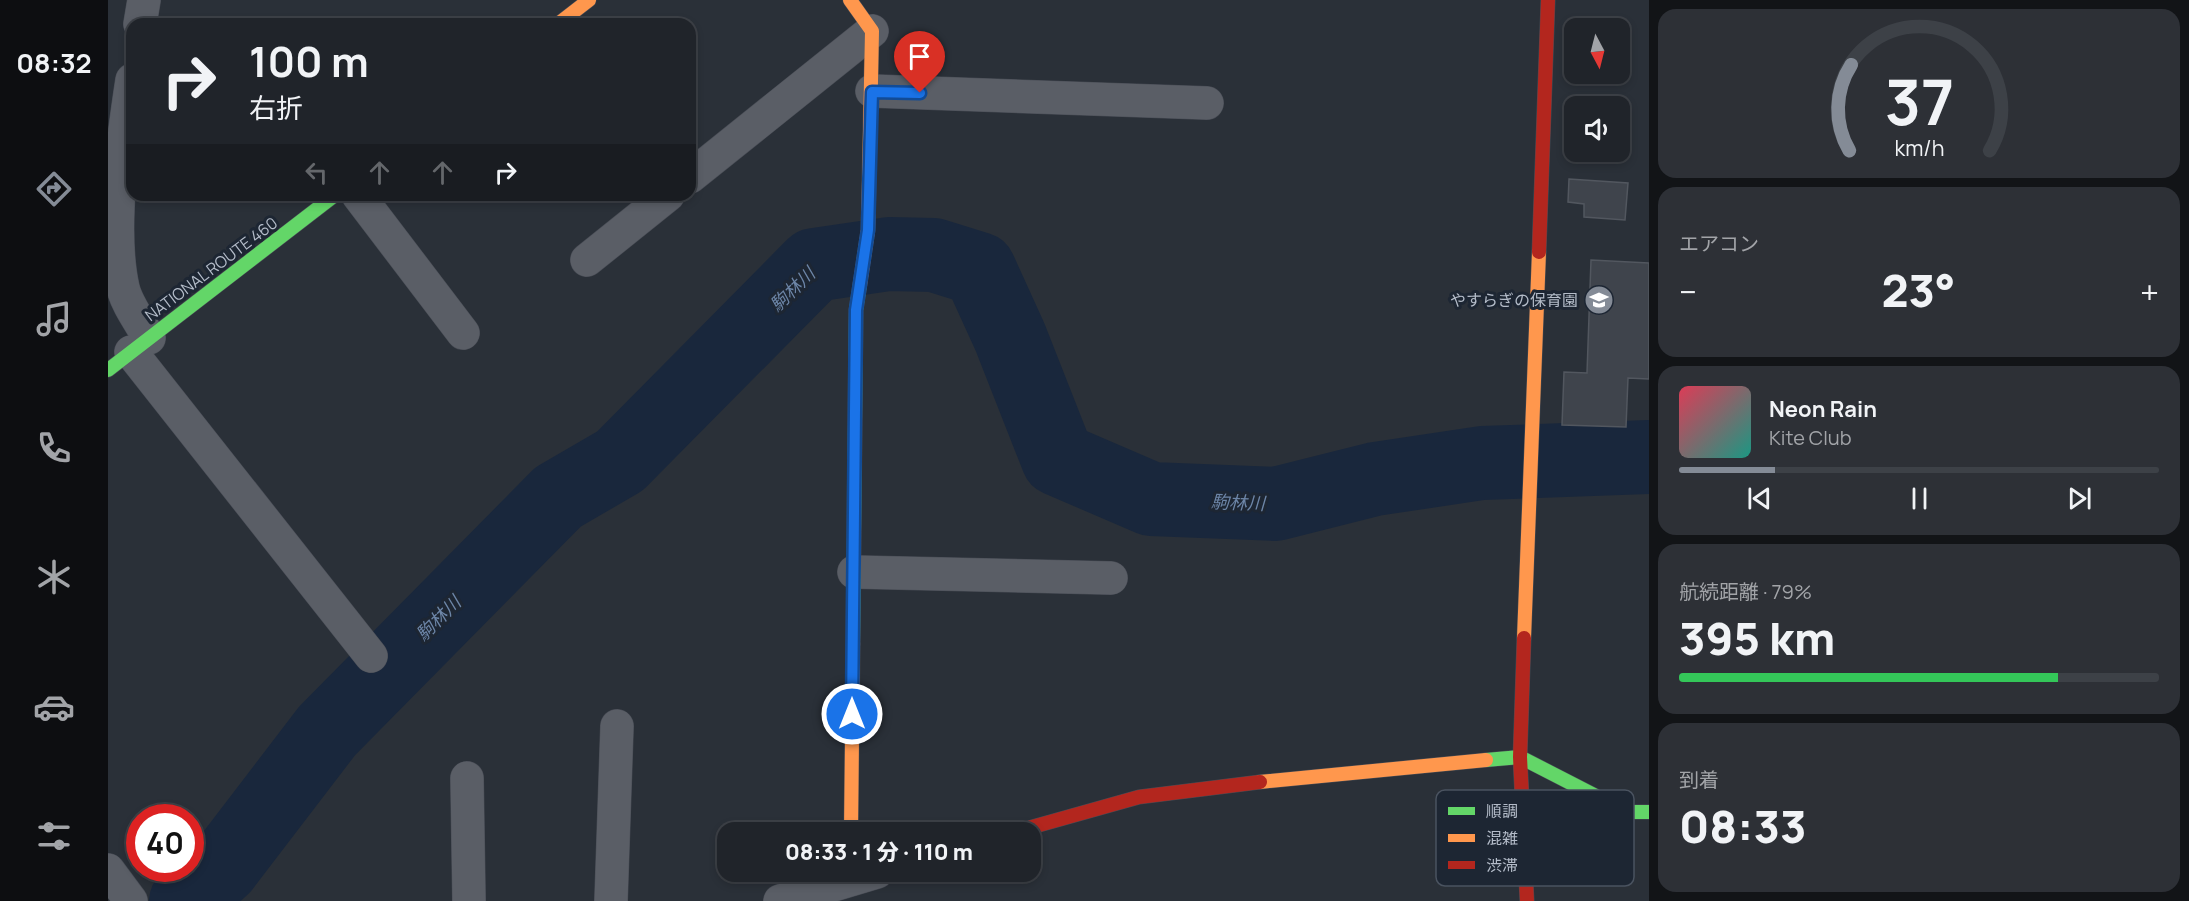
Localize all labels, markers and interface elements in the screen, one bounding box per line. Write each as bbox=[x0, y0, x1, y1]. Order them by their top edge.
north arrow bbox=[1564, 18, 1630, 84]
map controls bbox=[1564, 18, 1630, 162]
pin bbox=[894, 31, 945, 93]
text: 100 m bbox=[249, 32, 369, 90]
icon: arrive bbox=[903, 40, 936, 73]
icon: right bbox=[150, 42, 228, 120]
text: 08:32 bbox=[16, 44, 92, 81]
text: 37 bbox=[1884, 58, 1954, 144]
text: 右折 bbox=[249, 89, 303, 126]
button: sound bbox=[1564, 96, 1630, 162]
text: km/h bbox=[1894, 133, 1944, 162]
icon: left bbox=[300, 156, 333, 189]
icon: ahead bbox=[363, 156, 396, 189]
icon: ahead bbox=[426, 156, 459, 189]
icon: right bbox=[489, 156, 522, 189]
icon: directions bbox=[33, 168, 75, 210]
street label: NATIONAL ROUTE 460 bbox=[140, 212, 282, 326]
text: エアコン bbox=[1679, 230, 1759, 257]
text: 23° bbox=[1881, 259, 1955, 321]
water label: 駒林川 bbox=[764, 260, 821, 316]
text: − bbox=[1679, 269, 1697, 314]
text: + bbox=[2140, 269, 2159, 314]
school or university icon: やすらぎの保育園 bbox=[1583, 284, 1615, 316]
place label: やすらぎの保育園 bbox=[1450, 289, 1578, 311]
icon: music bbox=[33, 298, 75, 340]
text: Neon Rain bbox=[1769, 394, 1877, 424]
text: Kite Club bbox=[1769, 424, 1852, 451]
icon: phone bbox=[33, 427, 75, 469]
icon: previous bbox=[1743, 482, 1776, 515]
icon: pause bbox=[1903, 482, 1936, 515]
icon: next bbox=[2063, 482, 2096, 515]
water label: 駒林川 bbox=[1211, 489, 1267, 515]
icon: climate bbox=[33, 556, 75, 598]
text: 航続距離 · 79% bbox=[1679, 578, 1812, 605]
water label: 駒林川 bbox=[410, 589, 467, 646]
text: 395 km bbox=[1679, 607, 1835, 669]
position arrow bbox=[820, 682, 884, 746]
icon: car bbox=[33, 686, 75, 728]
text: 到着 bbox=[1679, 766, 1719, 793]
legend bbox=[1436, 790, 1634, 886]
text: 08:33 bbox=[1679, 795, 1807, 857]
text: 順調 bbox=[1486, 800, 1518, 822]
speed limit sign: 40 bbox=[126, 804, 204, 882]
icon: filters bbox=[33, 815, 75, 857]
text: 混雑 bbox=[1486, 827, 1518, 849]
text: 08:33 · 1 分 · 110 m bbox=[785, 837, 973, 867]
text: 渋滞 bbox=[1486, 854, 1518, 876]

